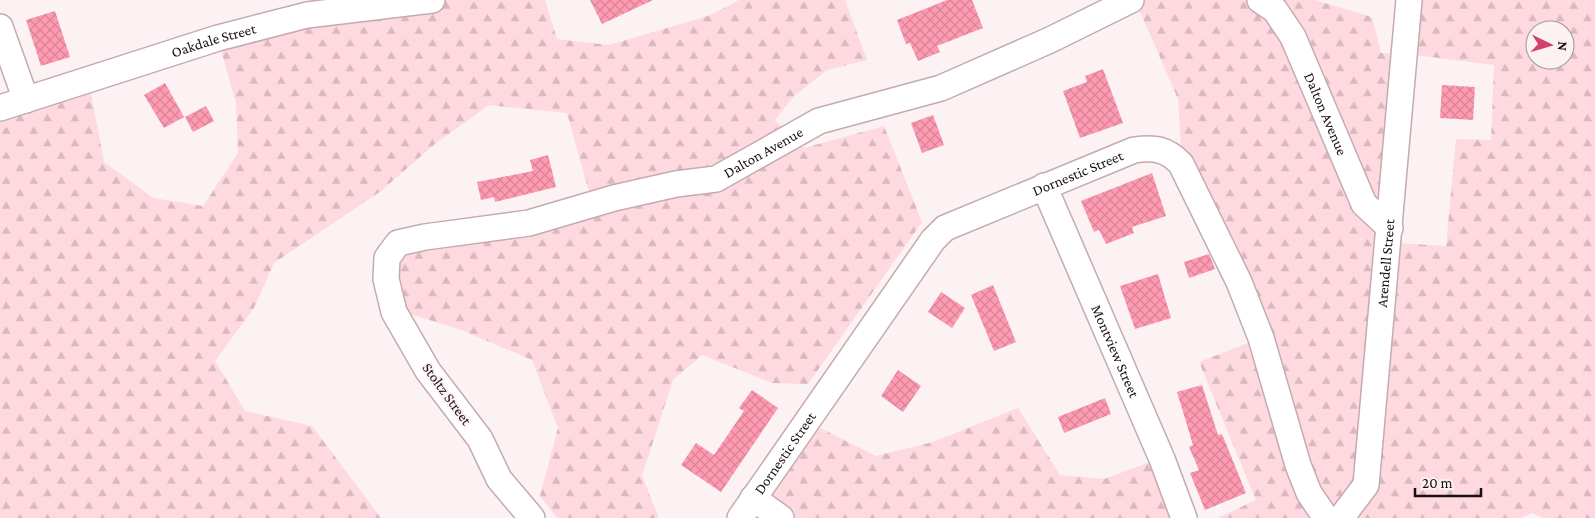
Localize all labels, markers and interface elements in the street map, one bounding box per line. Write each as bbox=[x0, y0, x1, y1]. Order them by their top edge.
street label: Oakdale Street bbox=[169, 20, 259, 61]
north arrow bbox=[1525, 20, 1575, 70]
text: N bbox=[1555, 41, 1571, 52]
street label: Dalton Avenue bbox=[1301, 70, 1350, 158]
street label: Dalton Avenue bbox=[721, 124, 806, 181]
street label: Dornestic Street bbox=[1030, 147, 1126, 199]
street label: Arendell Street bbox=[1374, 217, 1398, 308]
street label: Montview Street bbox=[1088, 302, 1143, 401]
street label: Stoltz Street bbox=[419, 360, 475, 429]
street label: Dornestic Street bbox=[751, 408, 820, 497]
scale bar bbox=[1415, 466, 1481, 498]
text: 20 m bbox=[1422, 475, 1453, 491]

